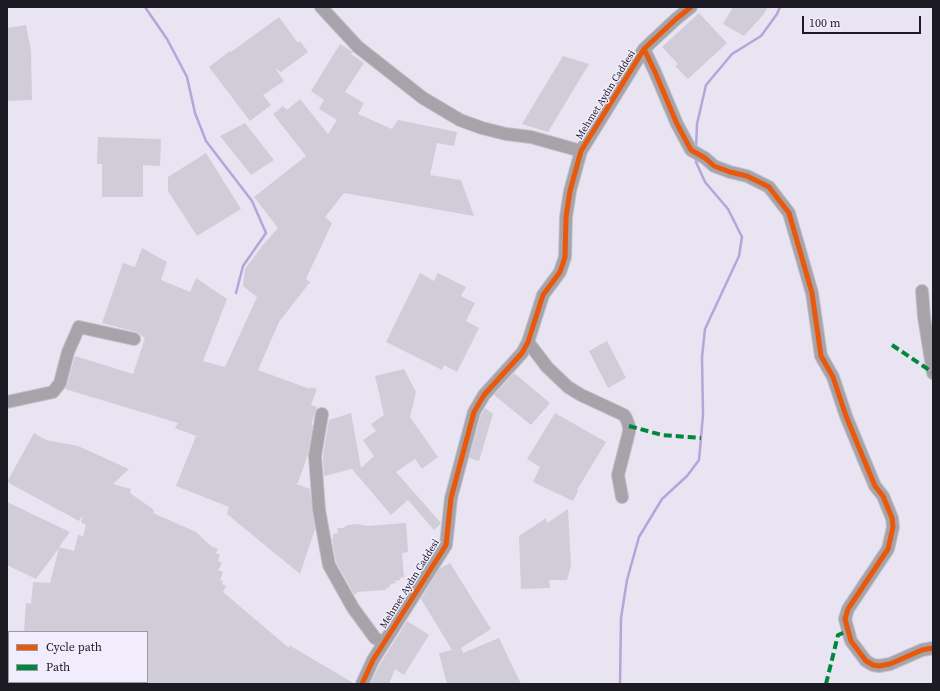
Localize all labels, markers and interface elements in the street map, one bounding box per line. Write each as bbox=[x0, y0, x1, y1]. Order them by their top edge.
scale bar bbox=[804, 8, 923, 34]
text: 100 m bbox=[809, 15, 841, 31]
street label: Mehmet Aydın Caddesi bbox=[574, 48, 638, 142]
street label: Mehmet Aydın Caddesi bbox=[378, 537, 442, 631]
legend bbox=[8, 631, 148, 683]
text: Cycle path bbox=[46, 639, 102, 655]
text: Path bbox=[46, 659, 70, 675]

